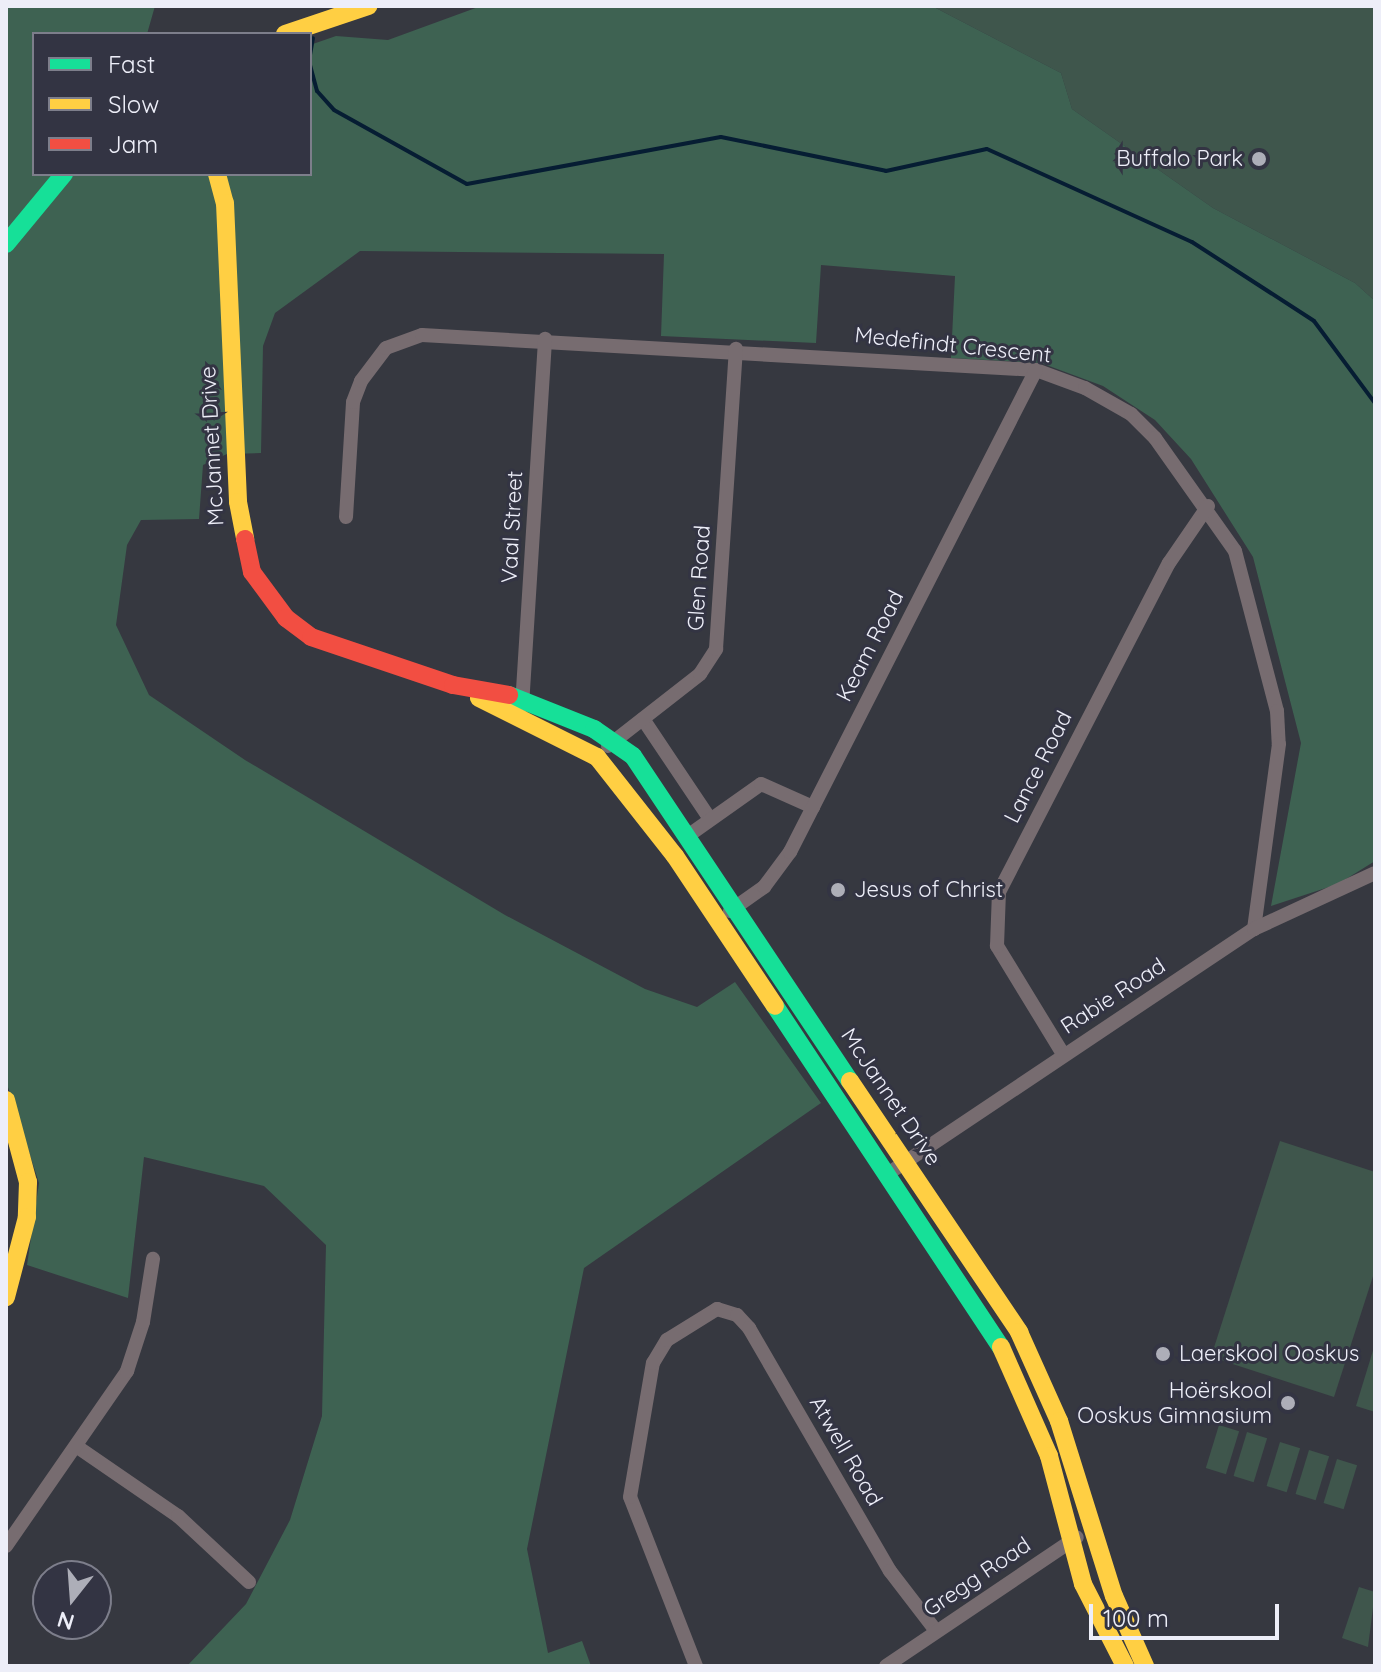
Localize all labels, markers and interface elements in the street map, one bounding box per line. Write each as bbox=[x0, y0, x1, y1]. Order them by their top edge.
legend bbox=[32, 32, 312, 176]
text: Fast bbox=[108, 49, 155, 79]
text: Slow bbox=[108, 89, 159, 119]
text: Jam bbox=[108, 129, 158, 159]
place label: Buffalo Park bbox=[1116, 146, 1243, 172]
marker: Buffalo Park bbox=[1250, 150, 1268, 168]
street label: Medefindt Crescent bbox=[853, 322, 1053, 368]
street label: McJannet Drive bbox=[195, 366, 229, 526]
street label: Vaal Street bbox=[496, 470, 528, 584]
street label: Glen Road bbox=[682, 524, 716, 632]
street label: Keam Road bbox=[831, 586, 909, 706]
street label: Lance Road bbox=[999, 707, 1077, 827]
place label: Jesus of Christ bbox=[854, 877, 1003, 903]
marker: Jesus of Christ bbox=[829, 881, 847, 899]
street label: Rabie Road bbox=[1056, 952, 1170, 1040]
street label: McJannet Drive bbox=[835, 1023, 947, 1171]
place label: Laerskool Ooskus bbox=[1179, 1341, 1359, 1367]
marker: Laerskool Ooskus bbox=[1154, 1345, 1172, 1363]
place label: Hoërskool Ooskus Gimnasium bbox=[1077, 1377, 1272, 1428]
street label: Atwell Road bbox=[804, 1392, 888, 1510]
marker: Hoërskool Ooskus Gimnasium bbox=[1279, 1394, 1297, 1412]
street label: Gregg Road bbox=[918, 1531, 1036, 1623]
north arrow bbox=[32, 1560, 112, 1640]
scale bar bbox=[1093, 1588, 1283, 1638]
text: 100 m bbox=[1103, 1603, 1169, 1633]
text: N bbox=[54, 1605, 77, 1637]

